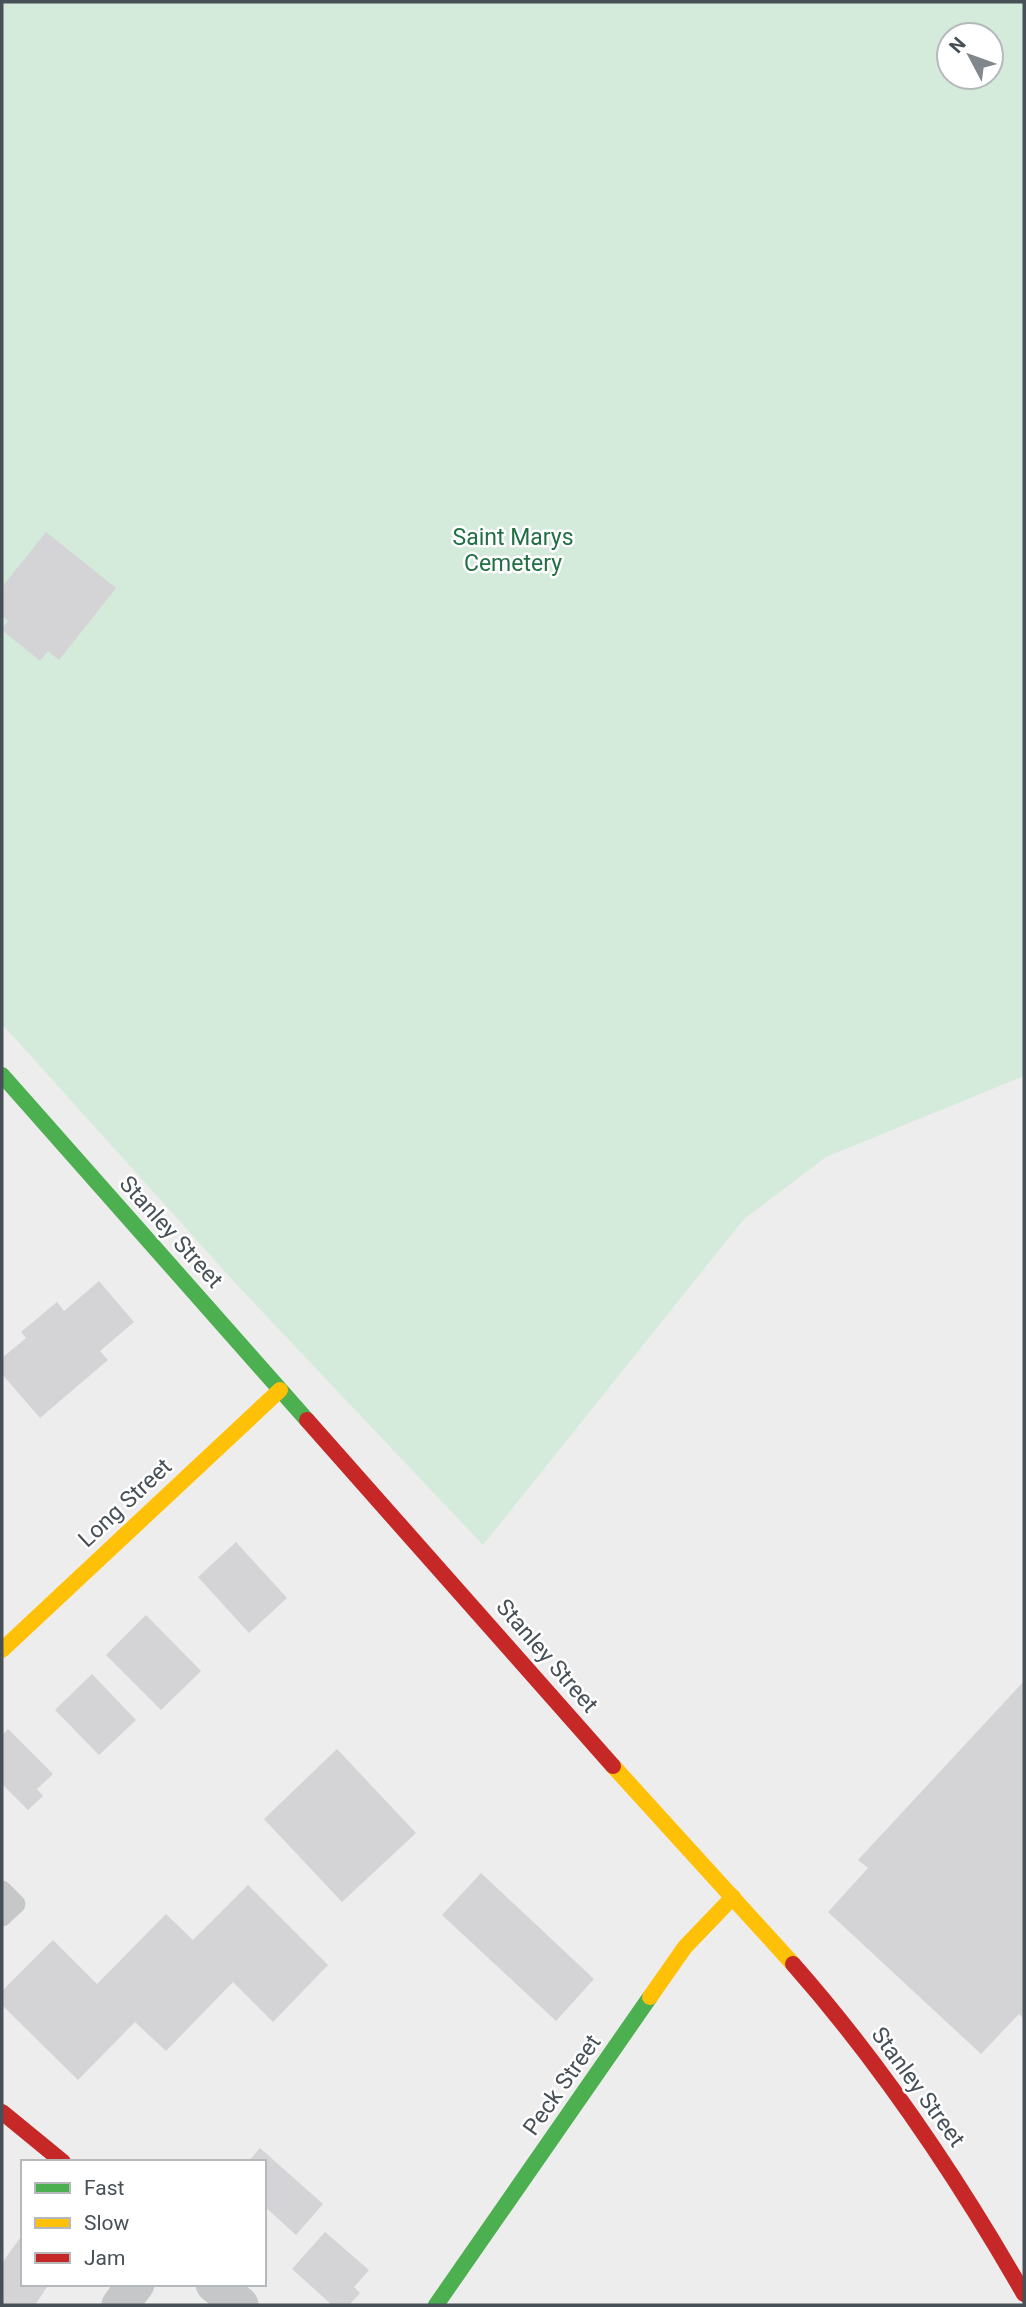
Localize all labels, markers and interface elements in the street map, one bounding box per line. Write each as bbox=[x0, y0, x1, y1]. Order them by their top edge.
north arrow bbox=[935, 21, 1005, 91]
text: N bbox=[944, 33, 971, 58]
park label: Saint Marys Cemetery bbox=[452, 524, 574, 577]
street label: Stanley Street bbox=[114, 1170, 228, 1294]
street label: Long Street bbox=[73, 1453, 177, 1553]
street label: Stanley Street bbox=[490, 1594, 604, 1718]
street label: Stanley Street bbox=[866, 2022, 970, 2152]
street label: Peck Street bbox=[517, 2029, 607, 2141]
legend bbox=[21, 2160, 266, 2286]
text: Fast bbox=[84, 2176, 125, 2200]
text: Slow bbox=[84, 2211, 130, 2235]
text: Jam bbox=[84, 2246, 125, 2270]

